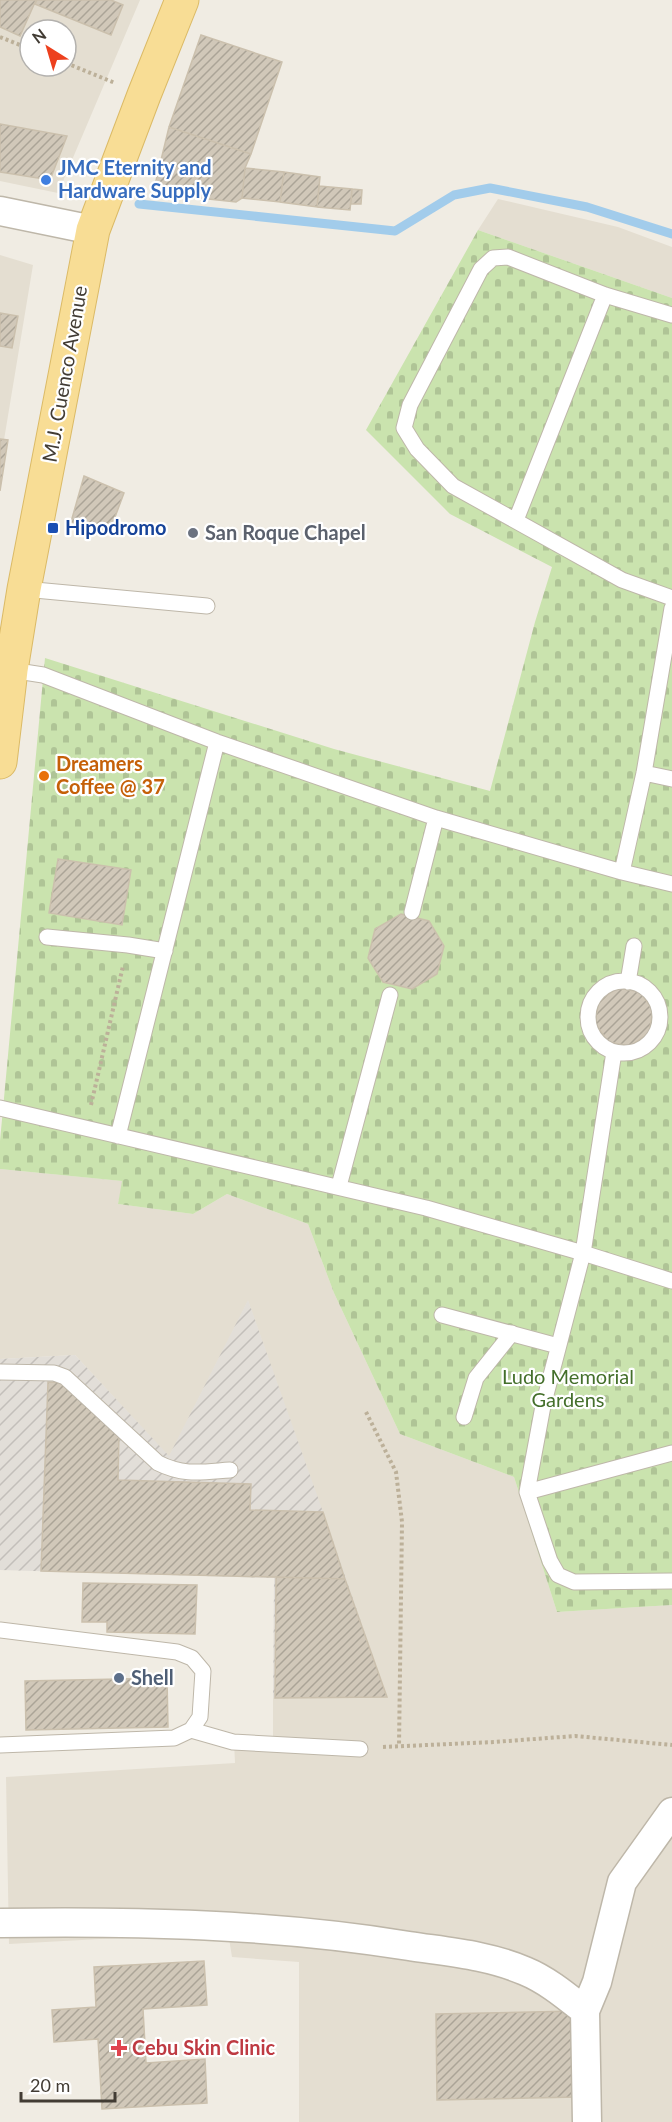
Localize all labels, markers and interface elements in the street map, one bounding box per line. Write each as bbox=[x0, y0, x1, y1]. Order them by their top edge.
north arrow bbox=[18, 18, 78, 78]
text: N bbox=[28, 24, 49, 47]
place label: JMC Eternity and Hardware Supply bbox=[58, 155, 212, 202]
marker: JMC Eternity and Hardware Supply bbox=[39, 173, 53, 187]
street label: M.J. Cuenco Avenue bbox=[37, 284, 91, 464]
place label: Hipodromo bbox=[65, 515, 166, 539]
place label: San Roque Chapel bbox=[205, 520, 366, 544]
marker: Hipodromo bbox=[46, 521, 60, 535]
marker: San Roque Chapel bbox=[186, 526, 200, 540]
place label: Dreamers Coffee @ 37 bbox=[56, 751, 165, 798]
marker: Dreamers Coffee @ 37 bbox=[37, 769, 51, 783]
park label: Ludo Memorial Gardens bbox=[502, 1364, 634, 1411]
place label: Shell bbox=[131, 1665, 174, 1689]
marker: Shell bbox=[112, 1671, 126, 1685]
place label: Cebu Skin Clinic bbox=[132, 2035, 276, 2059]
marker: Cebu Skin Clinic bbox=[110, 2039, 128, 2057]
scale bar bbox=[21, 2065, 116, 2103]
text: 20 m bbox=[30, 2074, 70, 2096]

